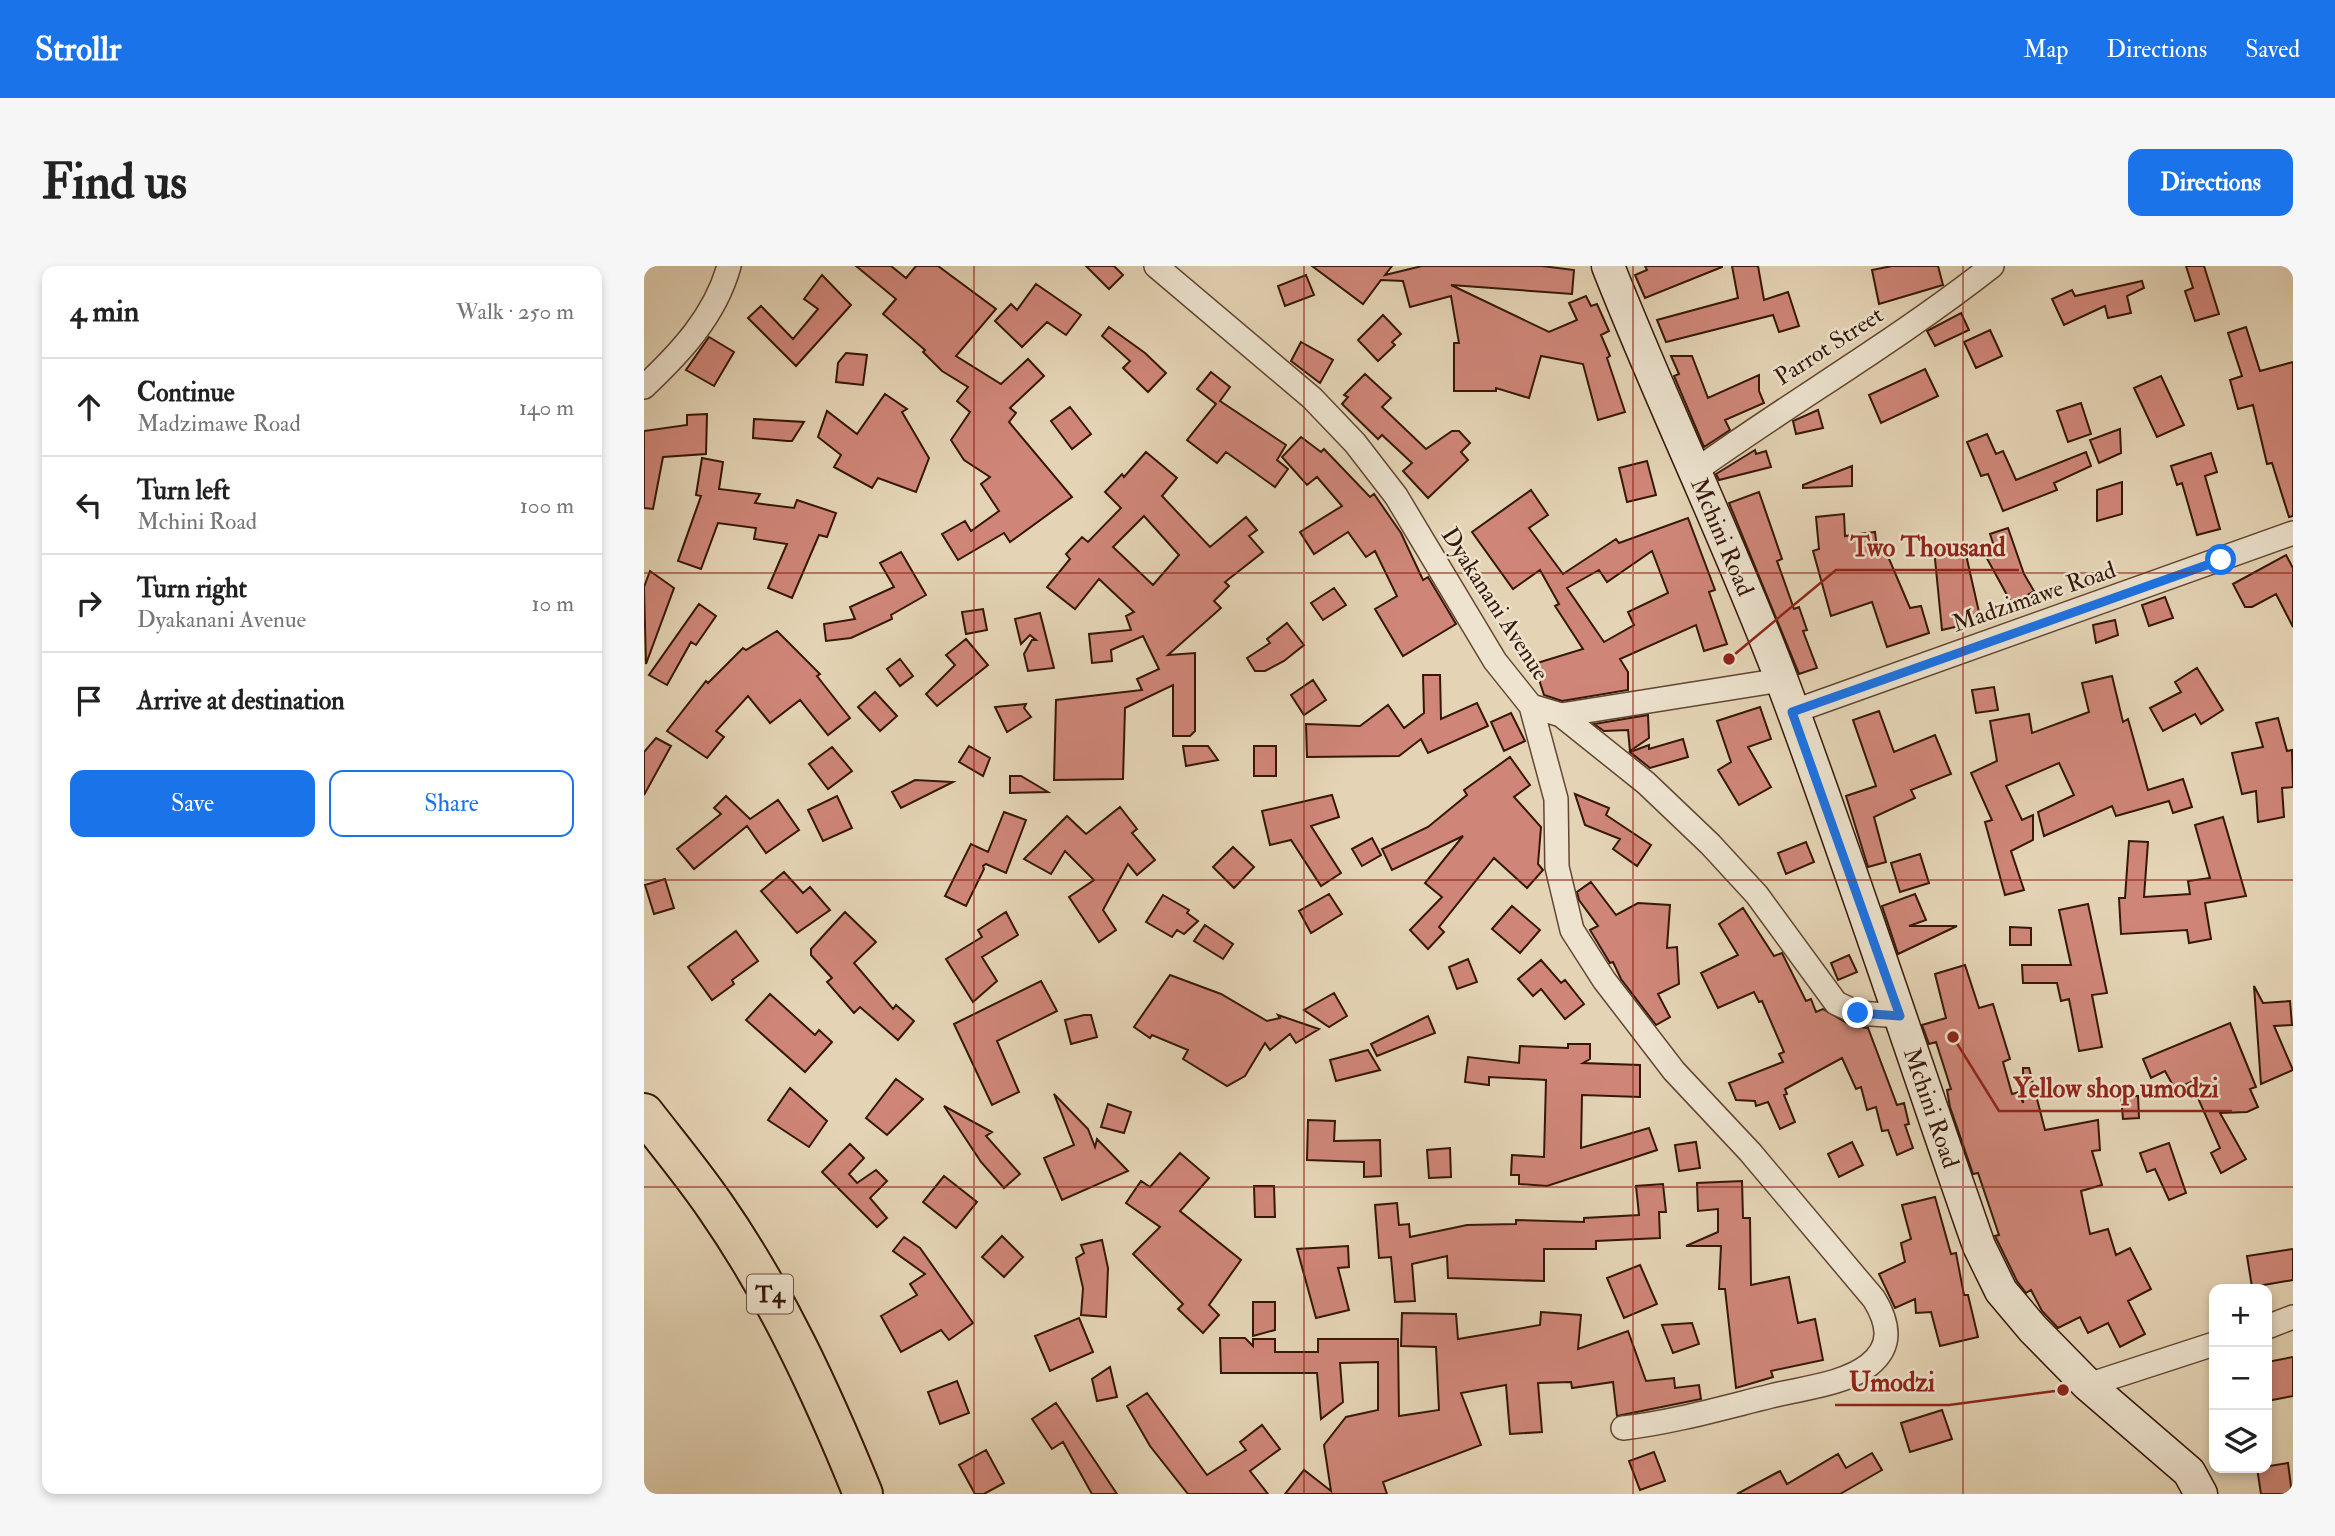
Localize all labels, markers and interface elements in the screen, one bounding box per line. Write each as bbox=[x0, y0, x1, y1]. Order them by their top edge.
text: Strollr bbox=[35, 29, 121, 70]
text: Map bbox=[2023, 34, 2068, 65]
text: Directions bbox=[2106, 34, 2207, 65]
text: Saved bbox=[2245, 34, 2300, 65]
button: Directions bbox=[2128, 149, 2293, 216]
text: Find us bbox=[42, 152, 187, 213]
text: 4 min bbox=[70, 293, 139, 330]
text: Walk · 250 m bbox=[456, 297, 574, 326]
street label: Parrot Street bbox=[1769, 299, 1889, 393]
text: Continue bbox=[137, 377, 235, 409]
icon: ahead bbox=[70, 388, 108, 426]
text: 140 m bbox=[519, 393, 574, 422]
text: Madzimawe Road bbox=[137, 409, 301, 438]
street label: Mchini Road bbox=[1683, 473, 1761, 601]
text: Turn left bbox=[137, 475, 230, 507]
icon: left bbox=[70, 486, 108, 524]
text: 100 m bbox=[520, 491, 574, 520]
text: Mchini Road bbox=[137, 507, 257, 536]
street label: Dyakanani Avenue bbox=[1434, 522, 1556, 686]
callout: Two Thousand bbox=[1836, 523, 2019, 570]
text: Two Thousand bbox=[1850, 532, 2006, 564]
route start bbox=[2205, 544, 2236, 575]
street label: Madzimawe Road bbox=[1948, 554, 2120, 639]
text: Turn right bbox=[137, 573, 247, 605]
icon: right bbox=[70, 584, 108, 622]
text: 10 m bbox=[531, 589, 574, 618]
text: Dyakanani Avenue bbox=[137, 605, 306, 634]
icon: arrive bbox=[70, 682, 108, 720]
text: Arrive at destination bbox=[137, 685, 345, 717]
button: Save bbox=[70, 770, 315, 837]
button: Share bbox=[329, 770, 574, 837]
route end bbox=[1842, 997, 1873, 1028]
street label: Mchini Road bbox=[1896, 1044, 1966, 1173]
callout: Yellow shop umodzi bbox=[1999, 1064, 2232, 1111]
text: Yellow shop umodzi bbox=[2012, 1073, 2219, 1106]
road number: T4 bbox=[747, 1275, 793, 1314]
map controls bbox=[2209, 1284, 2272, 1473]
button: + bbox=[2209, 1284, 2272, 1347]
button: − bbox=[2209, 1347, 2272, 1410]
callout: Umodzi bbox=[1835, 1358, 1949, 1405]
text: Umodzi bbox=[1849, 1367, 1935, 1399]
button: layers bbox=[2209, 1410, 2272, 1473]

